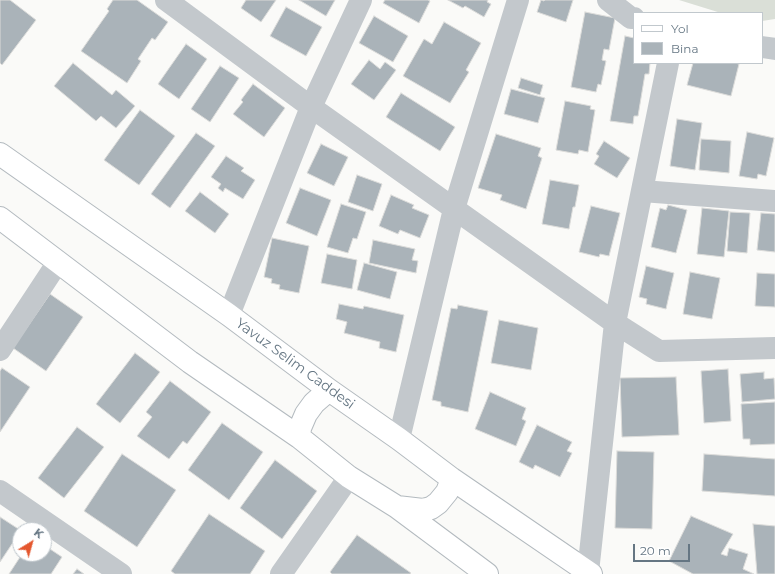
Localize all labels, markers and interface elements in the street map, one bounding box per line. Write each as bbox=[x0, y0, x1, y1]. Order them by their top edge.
legend bbox=[633, 12, 763, 64]
text: Yol bbox=[671, 21, 689, 36]
text: Bina bbox=[671, 41, 698, 56]
street label: Yavuz Selim Caddesi bbox=[232, 315, 358, 413]
north arrow bbox=[12, 522, 52, 562]
text: K bbox=[31, 525, 46, 541]
scale bar bbox=[635, 536, 692, 562]
text: 20 m bbox=[640, 543, 671, 558]

